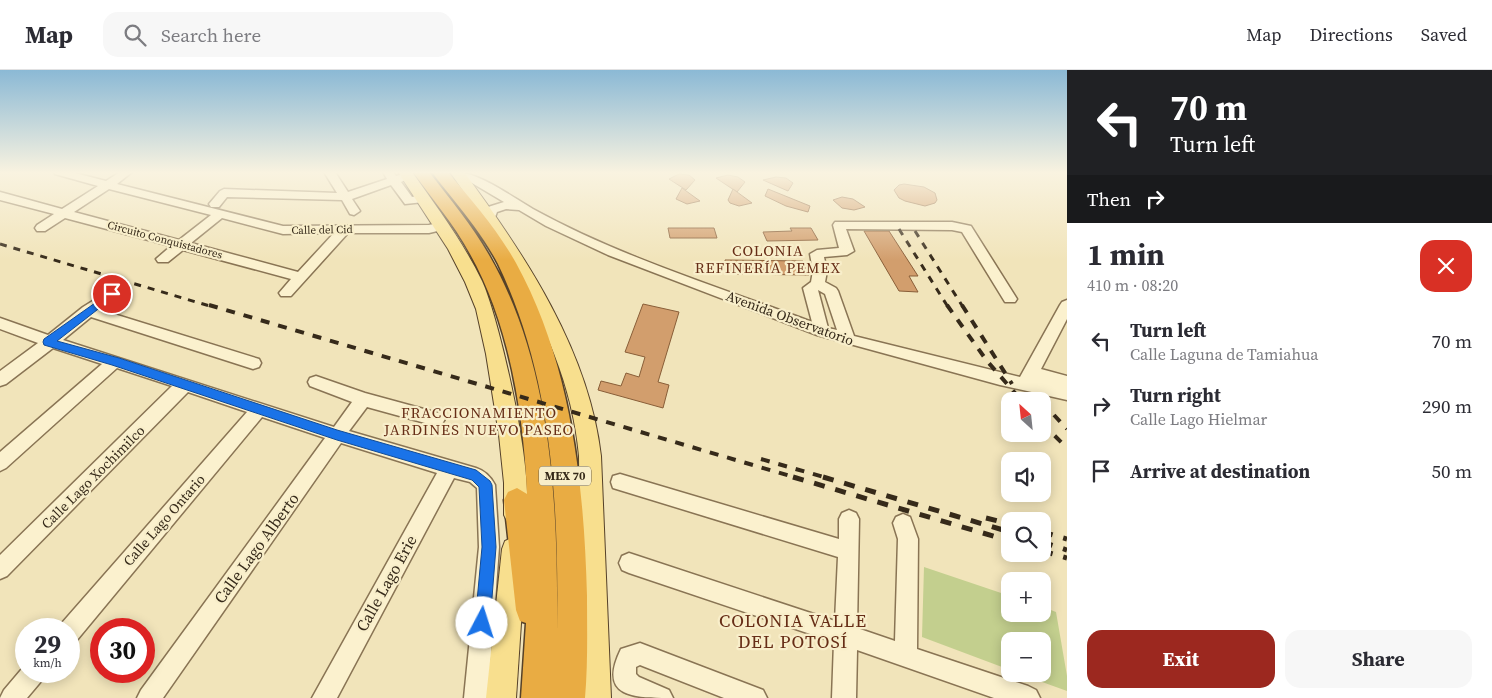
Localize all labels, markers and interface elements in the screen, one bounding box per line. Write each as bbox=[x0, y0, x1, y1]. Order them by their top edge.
search box bbox=[103, 12, 453, 57]
text: Map bbox=[25, 18, 73, 51]
icon: search bbox=[121, 21, 149, 49]
text: Search here bbox=[161, 22, 261, 48]
text: Map bbox=[1246, 22, 1282, 47]
text: Directions bbox=[1310, 22, 1393, 47]
text: Saved bbox=[1421, 22, 1467, 47]
text: 70 m bbox=[1170, 84, 1247, 132]
icon: left bbox=[1087, 90, 1152, 155]
text: Turn left bbox=[1170, 129, 1255, 159]
icon: right bbox=[1141, 185, 1169, 213]
text: Then bbox=[1087, 186, 1131, 212]
street label: Circuito Conquistadores bbox=[106, 217, 224, 263]
street label: Calle del Cid bbox=[291, 222, 354, 238]
text: 1 min bbox=[1087, 234, 1165, 275]
district label: COLONIA REFINERÍA PEMEX bbox=[695, 240, 841, 278]
button: close bbox=[1420, 240, 1472, 292]
pin bbox=[91, 273, 133, 315]
text: 410 m · 08:20 bbox=[1087, 274, 1178, 296]
icon: arrive bbox=[98, 280, 126, 308]
street label: Avenida Observatorio bbox=[723, 286, 857, 350]
text: Turn left bbox=[1130, 317, 1206, 343]
icon: left bbox=[1087, 327, 1115, 355]
text: 70 m bbox=[1431, 328, 1472, 354]
text: Calle Laguna de Tamiahua bbox=[1130, 343, 1318, 365]
text: Turn right bbox=[1130, 382, 1221, 408]
north arrow bbox=[1001, 392, 1051, 442]
map controls bbox=[1001, 392, 1051, 682]
icon: right bbox=[1087, 392, 1115, 420]
text: 290 m bbox=[1422, 393, 1472, 419]
district label: FRACCIONAMIENTO JARDINES NUEVO PASEO bbox=[383, 402, 574, 440]
text: Calle Lago Hielmar bbox=[1130, 408, 1267, 430]
street label: Calle Lago Xochimilco bbox=[37, 421, 149, 533]
button: sound bbox=[1001, 452, 1051, 502]
icon: arrive bbox=[1087, 457, 1115, 485]
text: Arrive at destination bbox=[1130, 458, 1310, 484]
text: 50 m bbox=[1431, 458, 1472, 484]
road number: MEX 70 bbox=[539, 466, 591, 486]
street label: Calle Lago Ontario bbox=[118, 470, 210, 570]
street label: Calle Lago Alberto bbox=[208, 488, 304, 608]
button: search bbox=[1001, 512, 1051, 562]
street label: Calle Lago Erie bbox=[350, 531, 422, 635]
button: + bbox=[1001, 572, 1051, 622]
position arrow bbox=[455, 596, 507, 648]
district label: COLONIA VALLE DEL POTOSÍ bbox=[719, 608, 867, 654]
speed limit sign: 30 bbox=[90, 618, 155, 683]
text: 29 bbox=[34, 627, 61, 661]
button: Exit bbox=[1087, 630, 1275, 688]
button: Share bbox=[1285, 630, 1472, 688]
button: − bbox=[1001, 632, 1051, 682]
text: km/h bbox=[33, 655, 62, 671]

